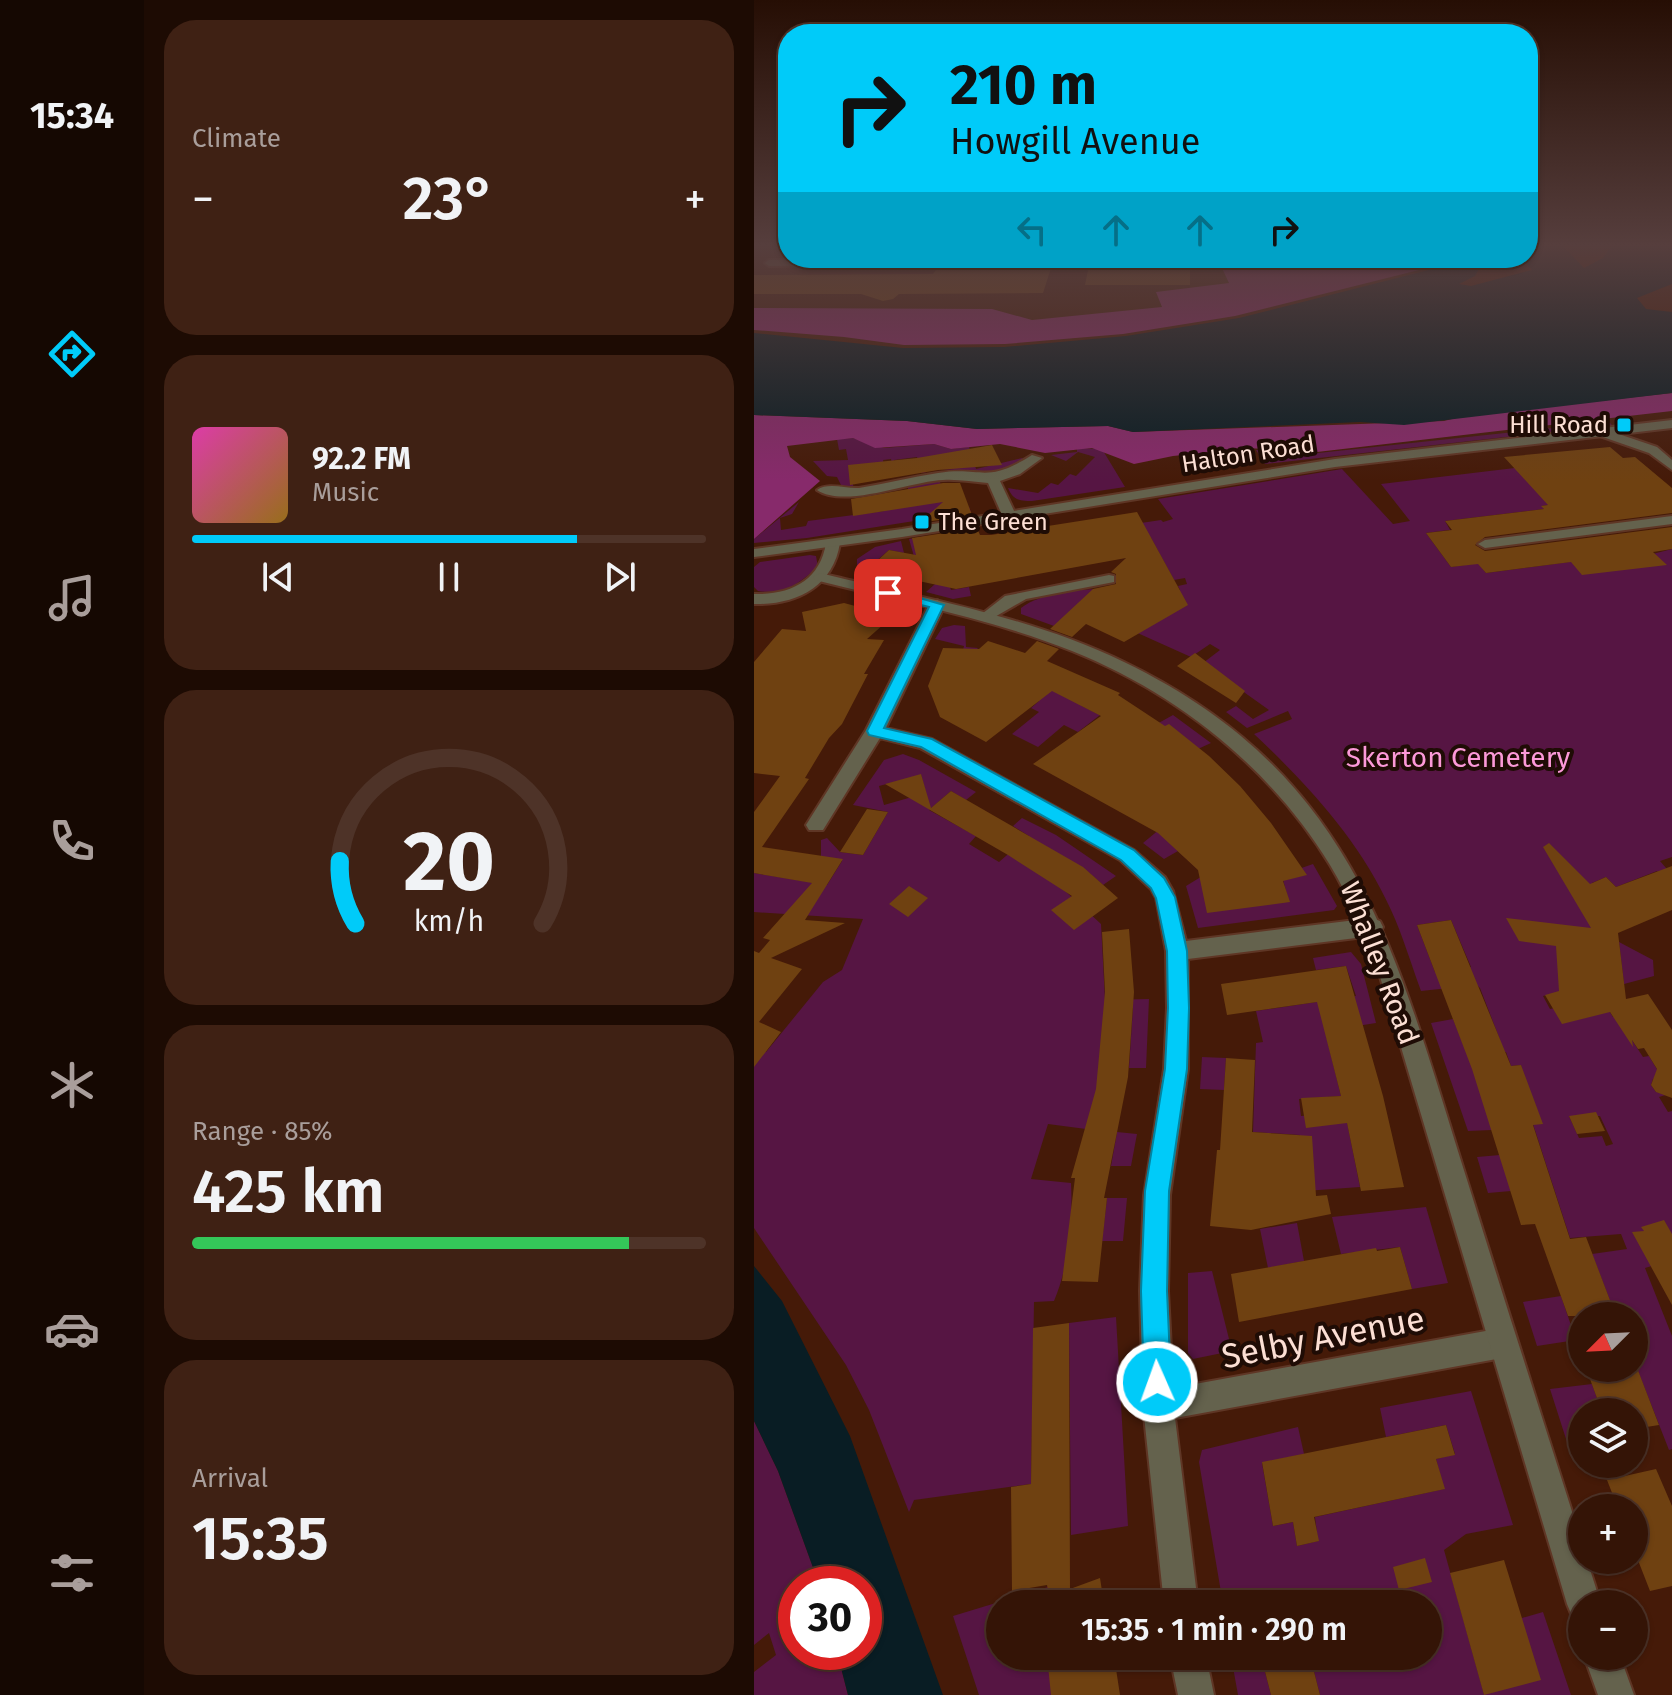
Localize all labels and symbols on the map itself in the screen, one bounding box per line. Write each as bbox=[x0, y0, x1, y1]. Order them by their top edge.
place label: Hill Road bbox=[1509, 411, 1608, 439]
marker: Hill Road bbox=[1615, 416, 1633, 434]
street label: Halton Road bbox=[1180, 430, 1316, 478]
place label: The Green bbox=[938, 508, 1048, 536]
marker: The Green bbox=[913, 513, 931, 531]
pin bbox=[854, 559, 922, 627]
park label: Skerton Cemetery bbox=[1346, 741, 1570, 774]
street label: Whalley Road bbox=[1333, 877, 1426, 1049]
street label: Selby Avenue bbox=[1218, 1298, 1428, 1377]
north arrow bbox=[1568, 1302, 1648, 1382]
position arrow bbox=[1115, 1340, 1199, 1424]
speed limit sign: 30 bbox=[778, 1566, 882, 1670]

